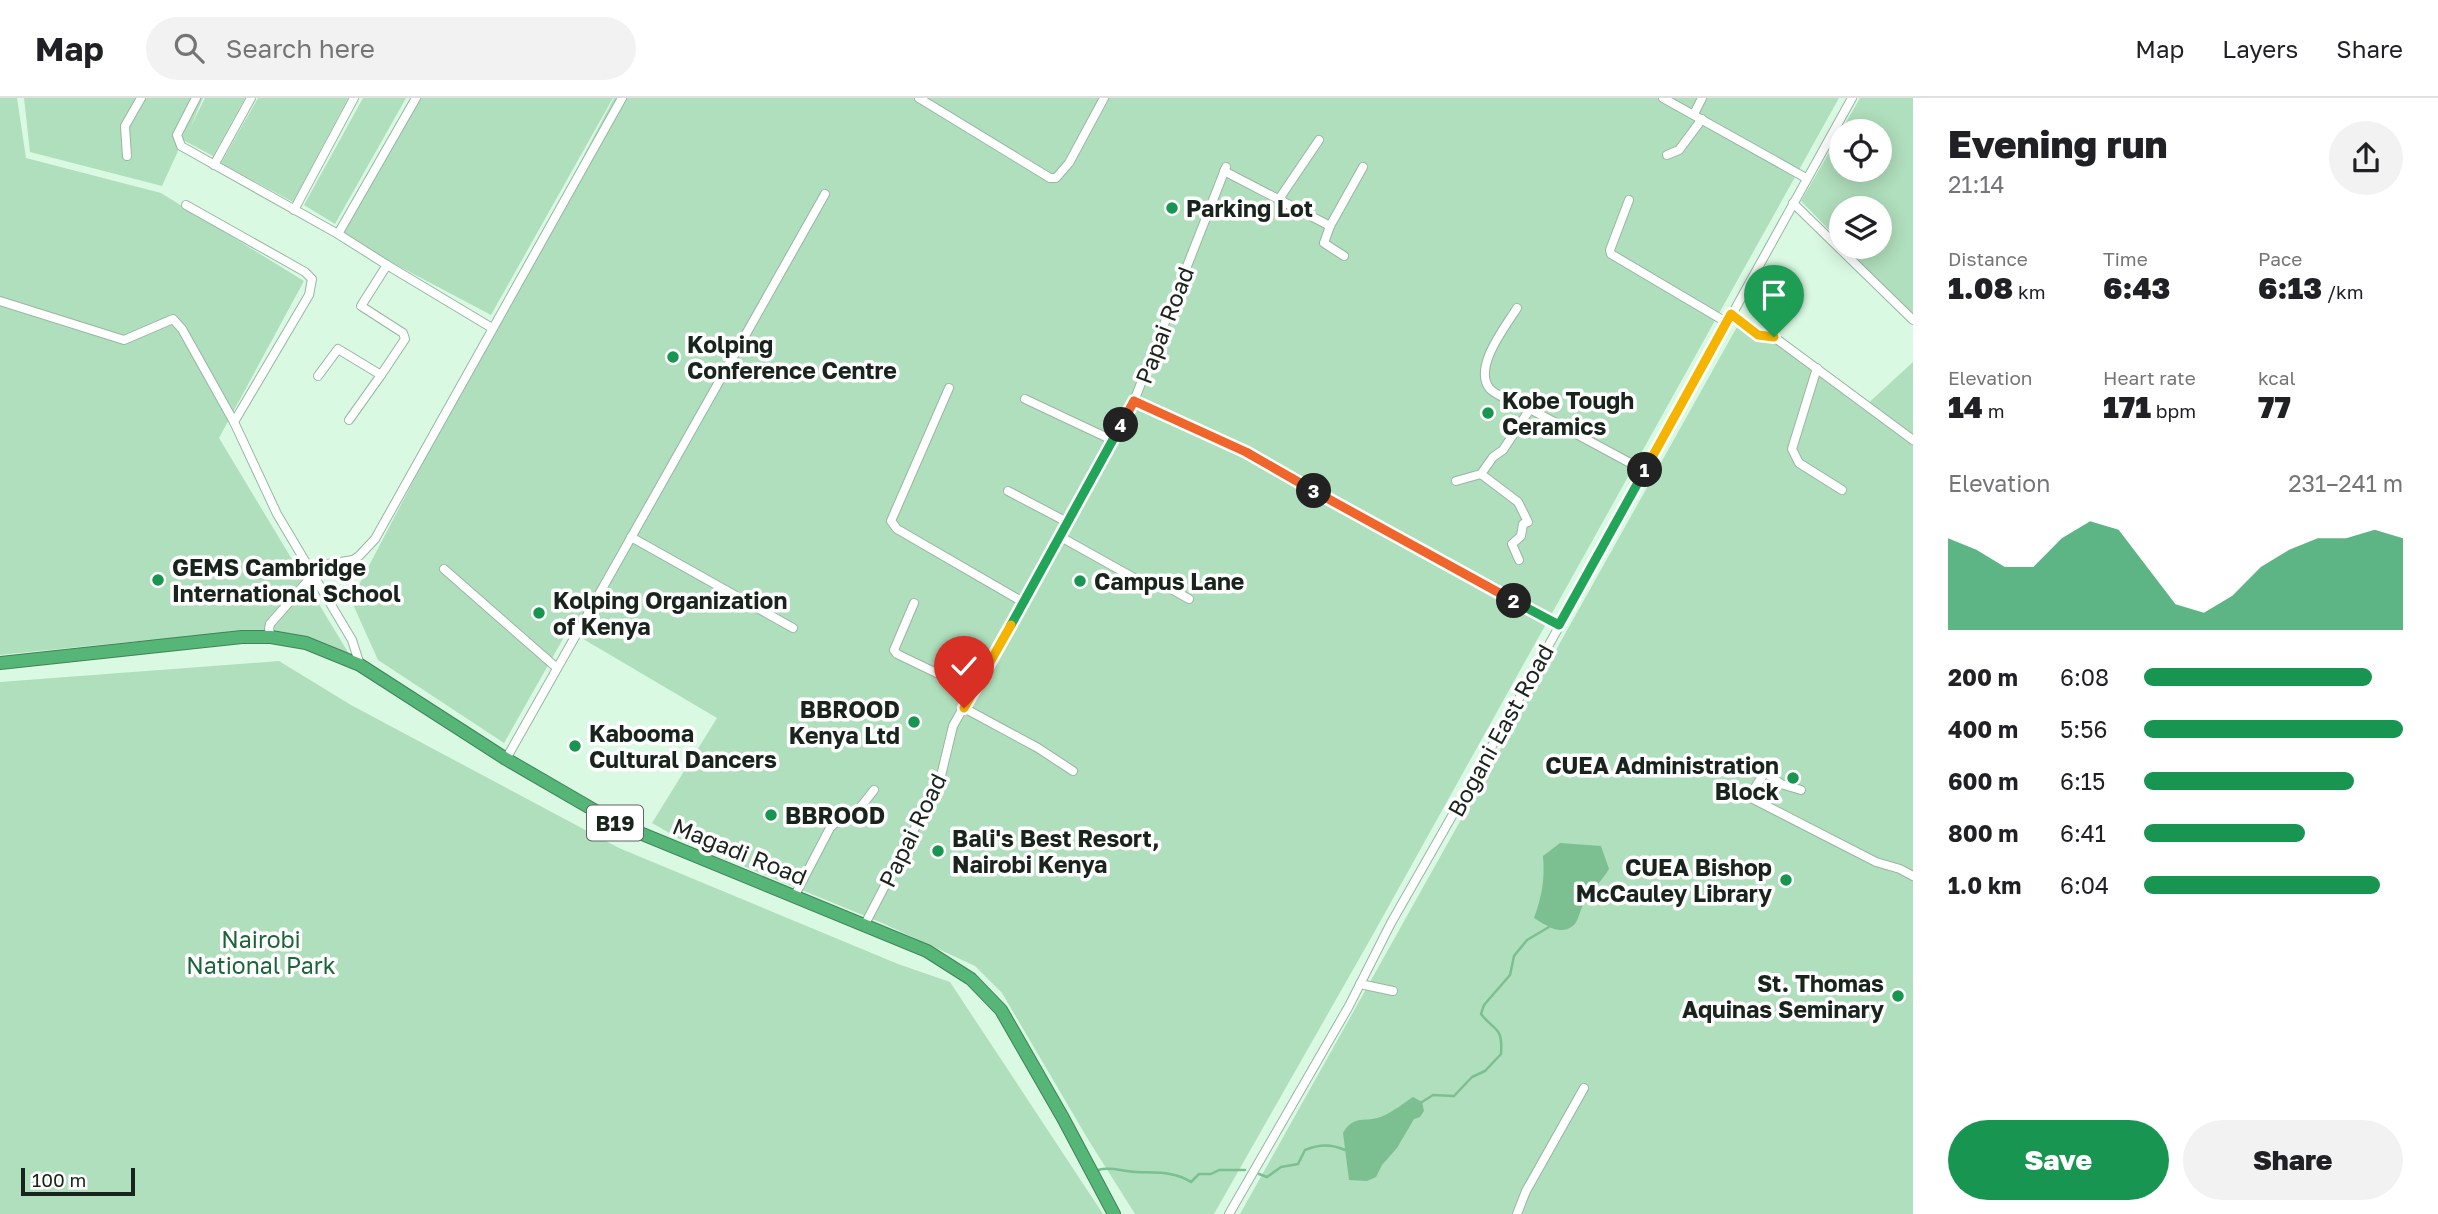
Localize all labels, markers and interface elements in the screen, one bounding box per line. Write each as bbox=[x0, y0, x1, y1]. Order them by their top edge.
search box bbox=[146, 17, 636, 80]
text: Map bbox=[35, 29, 104, 68]
icon: search bbox=[170, 29, 208, 67]
text: Search here bbox=[226, 33, 375, 64]
text: Map bbox=[2135, 34, 2184, 63]
text: Layers bbox=[2222, 34, 2298, 63]
text: Share bbox=[2336, 34, 2403, 63]
map controls bbox=[1829, 119, 1892, 259]
button: locate bbox=[1829, 119, 1892, 182]
text: Evening run bbox=[1948, 121, 2167, 166]
button: share bbox=[2329, 121, 2403, 195]
text: 21:14 bbox=[1948, 170, 2005, 198]
place label: Parking Lot bbox=[1186, 194, 1313, 222]
button: layers bbox=[1829, 196, 1892, 259]
marker: Parking Lot bbox=[1164, 200, 1180, 216]
text: Distance bbox=[1948, 247, 2028, 270]
text: Time bbox=[2103, 247, 2148, 270]
text: Pace bbox=[2258, 247, 2302, 270]
street label: Papai Road bbox=[1129, 262, 1199, 388]
pin bbox=[1744, 265, 1804, 337]
text: 1.08 bbox=[1948, 270, 2013, 306]
text: 6:43 bbox=[2103, 270, 2170, 306]
text: 6:13 bbox=[2258, 270, 2322, 306]
icon: arrive bbox=[1755, 276, 1793, 314]
text: km bbox=[2013, 280, 2046, 303]
text: /km bbox=[2322, 280, 2364, 303]
place label: Kolping Conference Centre bbox=[687, 330, 897, 384]
marker: Kolping Conference Centre bbox=[665, 349, 681, 365]
text: Elevation bbox=[1948, 366, 2033, 389]
text: Heart rate bbox=[2103, 366, 2196, 389]
text: kcal bbox=[2258, 366, 2296, 389]
place label: Kobe Tough Ceramics bbox=[1502, 386, 1634, 440]
text: 14 bbox=[1948, 389, 1983, 425]
text: 171 bbox=[2103, 389, 2151, 425]
text: 77 bbox=[2258, 389, 2291, 425]
text: m bbox=[1983, 399, 2004, 422]
text: bpm bbox=[2151, 399, 2196, 422]
marker: Kobe Tough Ceramics bbox=[1480, 405, 1496, 421]
pin: 4 bbox=[1104, 408, 1138, 442]
text: 4 bbox=[1115, 413, 1126, 436]
pin: 1 bbox=[1628, 452, 1662, 488]
text: 1 bbox=[1640, 458, 1649, 481]
text: Elevation bbox=[1948, 469, 2050, 497]
text: 231–241 m bbox=[2288, 469, 2403, 497]
pin: 3 bbox=[1296, 474, 1332, 508]
text: 3 bbox=[1308, 479, 1319, 502]
place label: GEMS Cambridge International School bbox=[172, 553, 401, 607]
place label: Campus Lane bbox=[1094, 567, 1244, 595]
marker: GEMS Cambridge International School bbox=[150, 572, 166, 588]
marker: Campus Lane bbox=[1072, 573, 1088, 589]
pin: 2 bbox=[1496, 584, 1532, 618]
place label: Kolping Organization of Kenya bbox=[553, 586, 787, 640]
text: 2 bbox=[1508, 589, 1519, 612]
marker: Kolping Organization of Kenya bbox=[531, 605, 547, 621]
pin bbox=[934, 636, 994, 708]
street label: Bogani East Road bbox=[1441, 639, 1559, 821]
icon: check bbox=[945, 647, 983, 685]
text: 200 m bbox=[1948, 663, 2018, 691]
text: 6:08 bbox=[2060, 663, 2109, 691]
place label: BBROOD Kenya Ltd bbox=[789, 695, 900, 749]
marker: BBROOD Kenya Ltd bbox=[906, 714, 922, 730]
text: 400 m bbox=[1948, 715, 2018, 743]
text: 5:56 bbox=[2060, 715, 2108, 743]
place label: Kabooma Cultural Dancers bbox=[589, 719, 777, 773]
marker: Kabooma Cultural Dancers bbox=[567, 738, 583, 754]
place label: CUEA Administration Block bbox=[1545, 751, 1780, 805]
text: 600 m bbox=[1948, 767, 2018, 795]
text: 6:15 bbox=[2060, 767, 2105, 795]
street label: Papai Road bbox=[872, 768, 952, 892]
marker: CUEA Administration Block bbox=[1785, 770, 1801, 786]
place label: BBROOD bbox=[785, 801, 885, 829]
road number: B19 bbox=[587, 806, 643, 840]
marker: BBROOD bbox=[763, 807, 779, 823]
street label: Magadi Road bbox=[669, 811, 811, 891]
text: 800 m bbox=[1948, 819, 2019, 847]
text: 6:41 bbox=[2060, 819, 2106, 847]
place label: Bali's Best Resort, Nairobi Kenya bbox=[952, 824, 1160, 878]
marker: Bali's Best Resort, Nairobi Kenya bbox=[930, 843, 946, 859]
place label: CUEA Bishop McCauley Library bbox=[1576, 853, 1772, 907]
text: 1.0 km bbox=[1948, 871, 2021, 899]
text: 6:04 bbox=[2060, 871, 2109, 899]
marker: CUEA Bishop McCauley Library bbox=[1778, 872, 1794, 888]
park label: Nairobi National Park bbox=[186, 925, 336, 979]
place label: St. Thomas Aquinas Seminary bbox=[1682, 969, 1884, 1023]
marker: St. Thomas Aquinas Seminary bbox=[1890, 988, 1906, 1004]
button: Save bbox=[1948, 1120, 2169, 1200]
button: Share bbox=[2183, 1120, 2403, 1200]
scale bar bbox=[21, 1165, 135, 1197]
text: 100 m bbox=[32, 1168, 86, 1191]

